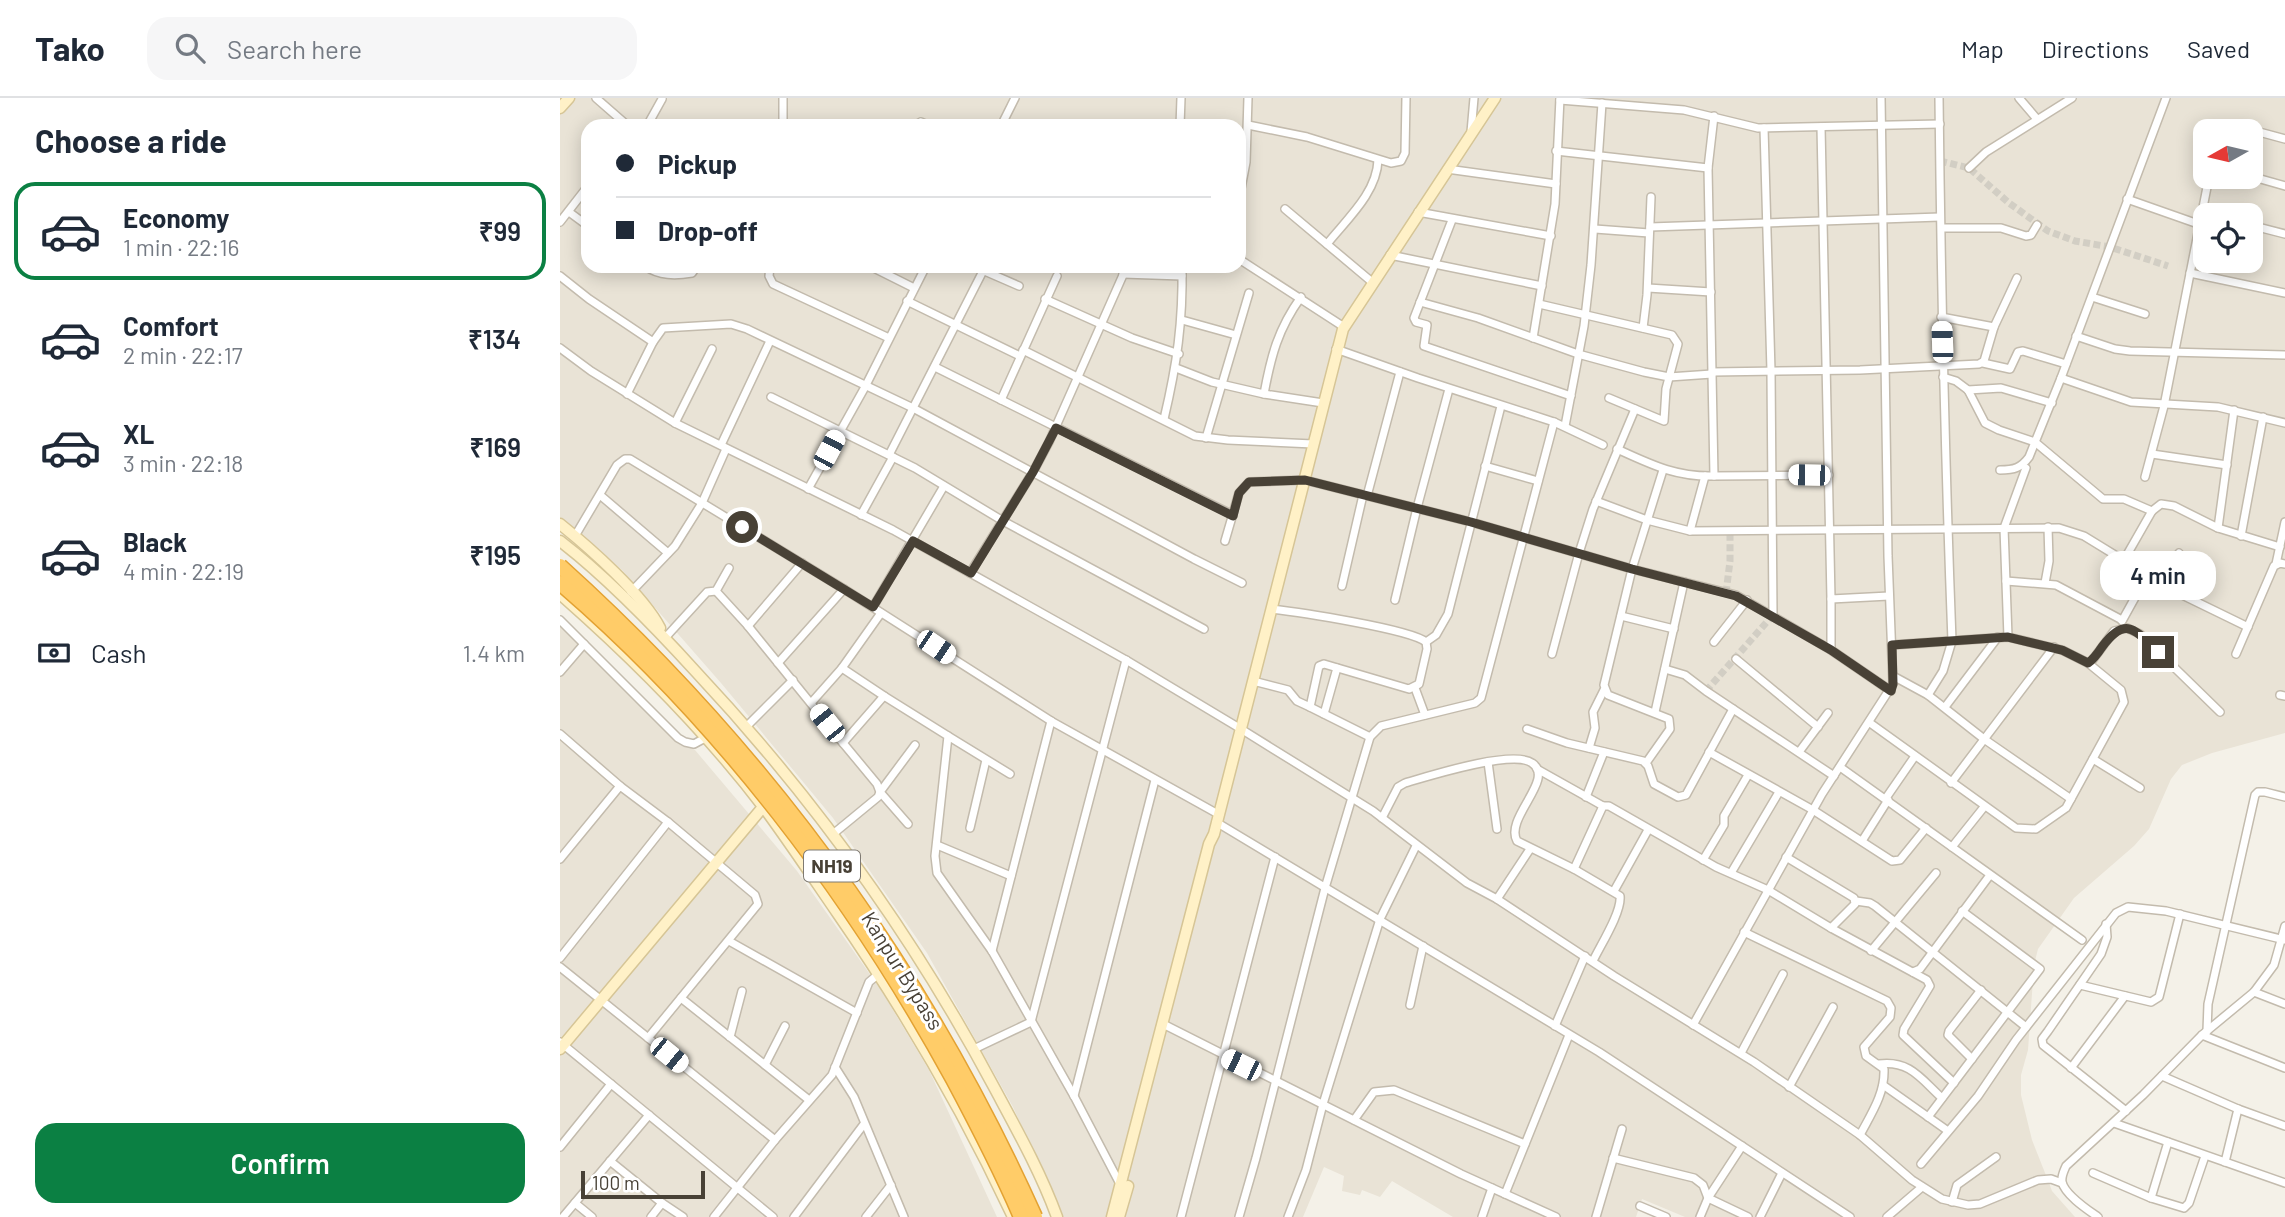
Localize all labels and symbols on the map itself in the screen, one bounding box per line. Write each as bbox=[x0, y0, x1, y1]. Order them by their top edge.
north arrow bbox=[2193, 119, 2263, 189]
car bbox=[1931, 321, 1954, 363]
car bbox=[810, 427, 849, 473]
car bbox=[1788, 464, 1831, 486]
route start bbox=[726, 511, 758, 543]
callout: 4 min bbox=[2100, 550, 2216, 600]
car bbox=[913, 627, 960, 667]
route end bbox=[2142, 636, 2174, 668]
car bbox=[806, 700, 849, 746]
road number: NH19 bbox=[804, 850, 860, 881]
street label: Kanpur Bypass bbox=[857, 907, 950, 1034]
car bbox=[647, 1034, 692, 1076]
car bbox=[1218, 1046, 1265, 1084]
scale bar bbox=[581, 1168, 705, 1200]

